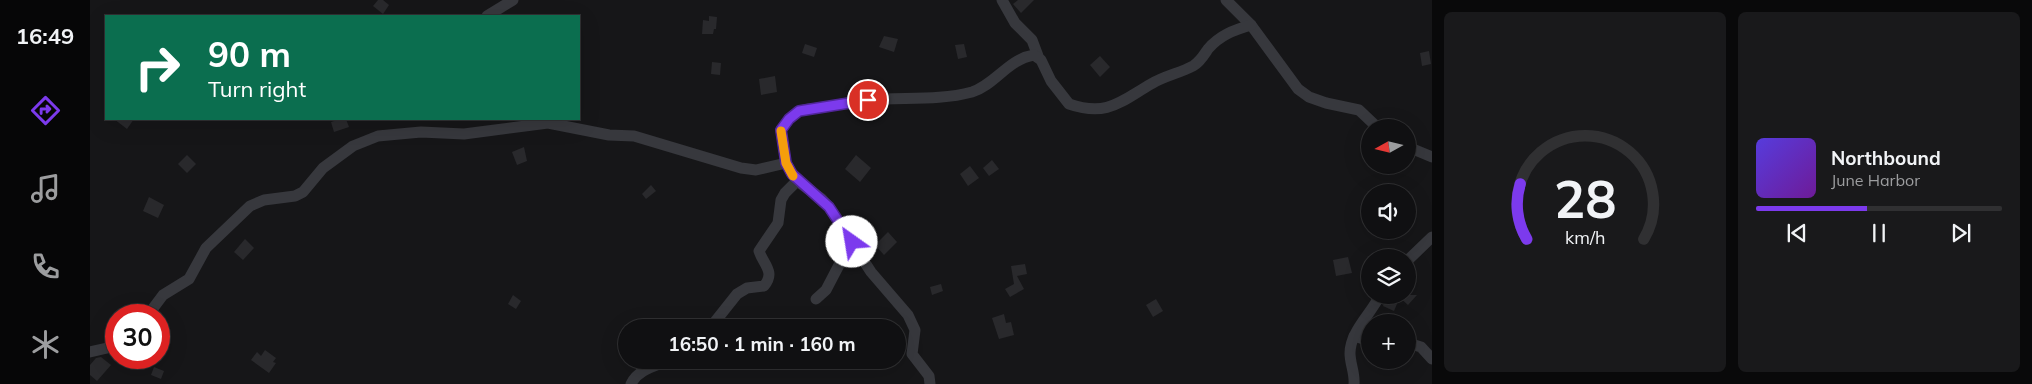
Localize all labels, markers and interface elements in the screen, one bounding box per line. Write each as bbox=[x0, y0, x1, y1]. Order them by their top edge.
text: 16:49 bbox=[16, 22, 74, 50]
text: 90 m bbox=[208, 32, 291, 76]
icon: right bbox=[125, 35, 190, 100]
text: Turn right bbox=[208, 75, 306, 103]
pin bbox=[847, 79, 889, 121]
icon: arrive bbox=[854, 86, 882, 114]
icon: directions bbox=[28, 93, 63, 128]
north arrow bbox=[1361, 119, 1416, 174]
map controls bbox=[1361, 119, 1416, 369]
text: Northbound bbox=[1831, 146, 1941, 170]
text: 28 bbox=[1554, 166, 1616, 231]
text: June Harbor bbox=[1831, 170, 1920, 190]
icon: music bbox=[28, 171, 63, 206]
button: sound bbox=[1361, 184, 1416, 239]
position arrow bbox=[825, 215, 877, 267]
icon: previous bbox=[1783, 219, 1811, 247]
icon: pause bbox=[1865, 219, 1893, 247]
icon: next bbox=[1947, 219, 1975, 247]
text: km/h bbox=[1565, 226, 1605, 248]
icon: phone bbox=[28, 249, 63, 284]
button: layers bbox=[1361, 249, 1416, 304]
speed limit sign: 30 bbox=[105, 304, 170, 369]
button: + bbox=[1361, 314, 1416, 369]
icon: climate bbox=[28, 327, 63, 362]
text: 16:50 · 1 min · 160 m bbox=[668, 332, 856, 356]

